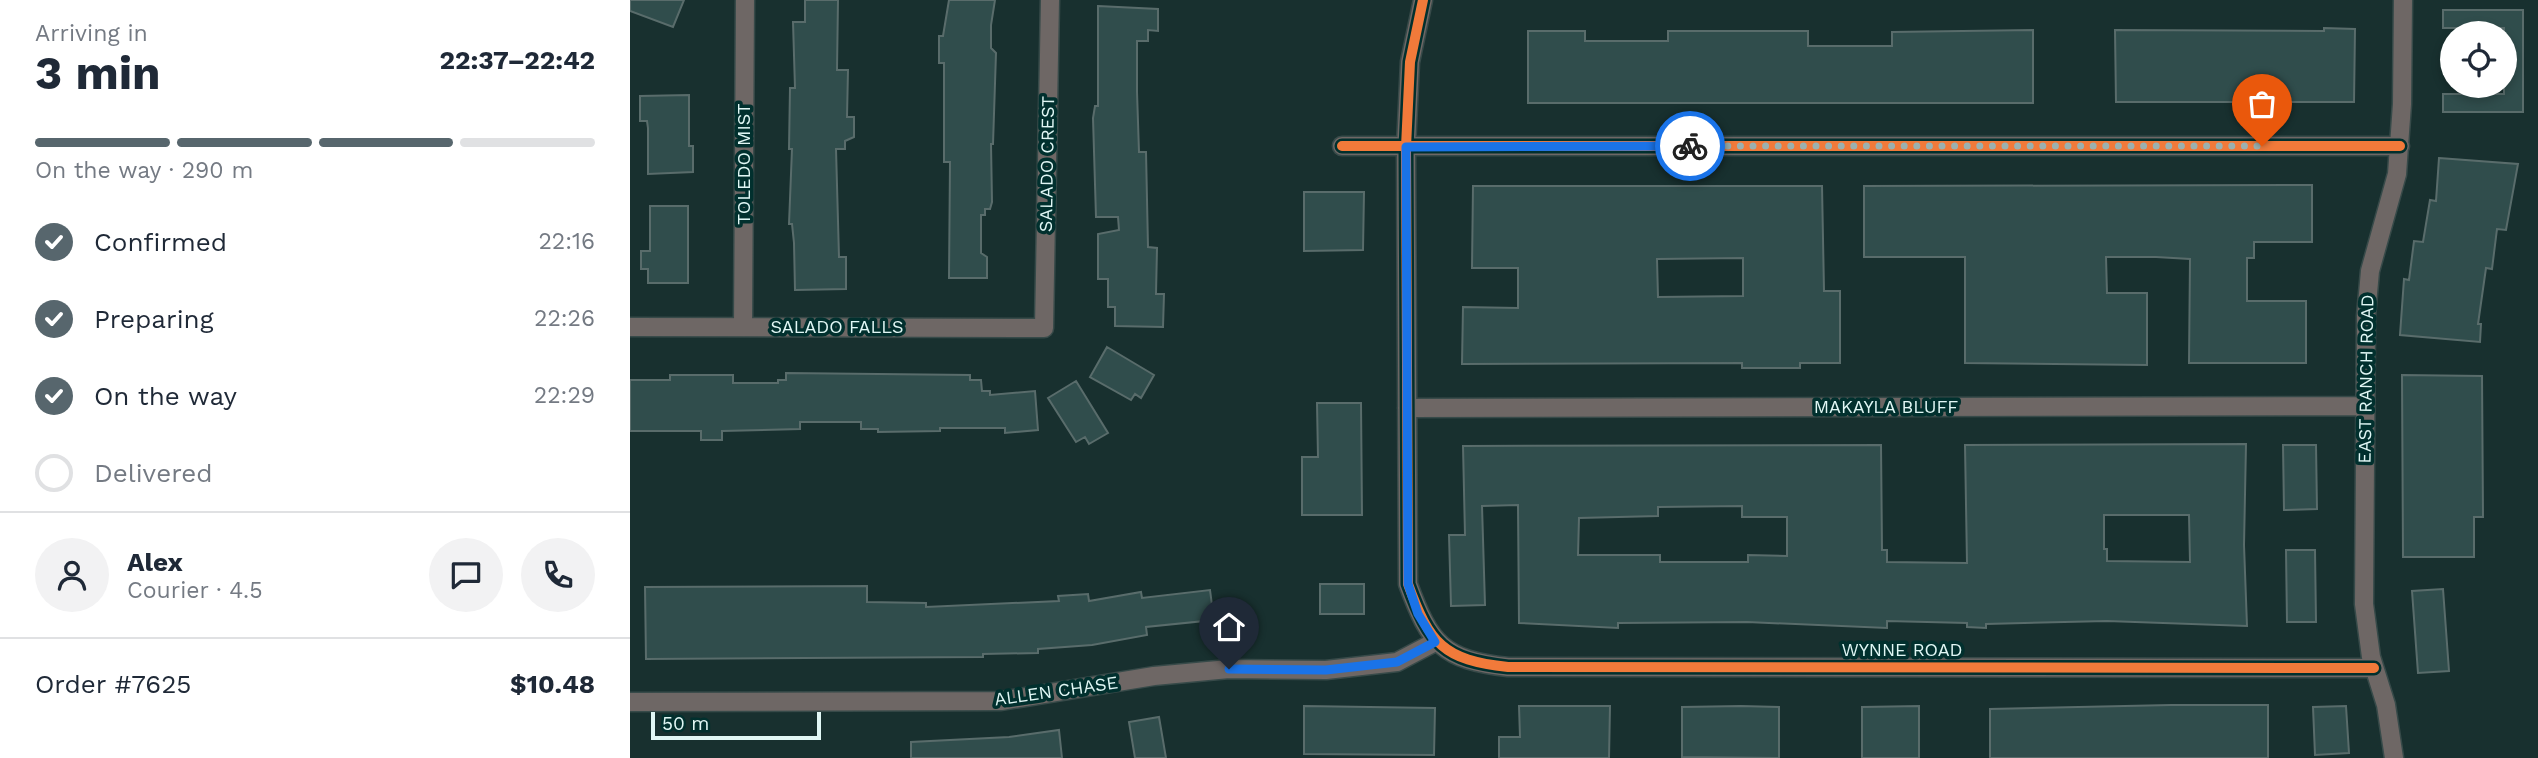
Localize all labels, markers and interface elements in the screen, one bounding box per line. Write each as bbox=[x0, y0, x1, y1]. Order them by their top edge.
text: Arriving in bbox=[35, 20, 148, 47]
map controls bbox=[2440, 21, 2517, 98]
button: locate bbox=[2440, 21, 2517, 98]
text: 22:37–22:42 bbox=[440, 45, 595, 75]
text: 3 min bbox=[35, 46, 161, 100]
pin bbox=[2232, 74, 2292, 146]
icon: bag bbox=[2243, 85, 2281, 123]
street label: SALADO CREST bbox=[1035, 96, 1058, 232]
street label: TOLEDO MIST bbox=[733, 103, 754, 225]
courier bbox=[1655, 111, 1725, 181]
icon: bike bbox=[1671, 127, 1709, 165]
text: On the way · 290 m bbox=[35, 157, 253, 184]
icon: check bbox=[35, 223, 73, 261]
text: Confirmed bbox=[94, 227, 227, 257]
text: 22:16 bbox=[538, 228, 595, 255]
street label: EAST RANCH ROAD bbox=[2354, 294, 2377, 464]
icon: check bbox=[35, 300, 73, 338]
text: Preparing bbox=[94, 304, 214, 334]
text: 22:26 bbox=[534, 305, 595, 332]
street label: SALADO FALLS bbox=[770, 316, 904, 337]
icon: check bbox=[35, 377, 73, 415]
text: On the way bbox=[94, 381, 237, 411]
text: 22:29 bbox=[534, 382, 595, 409]
street label: MAKAYLA BLUFF bbox=[1814, 396, 1958, 417]
text: Delivered bbox=[94, 458, 213, 488]
button: person bbox=[35, 538, 109, 612]
button: chat bbox=[429, 538, 503, 612]
button: phone bbox=[521, 538, 595, 612]
text: Alex bbox=[127, 547, 183, 577]
text: Courier · 4.5 bbox=[127, 577, 263, 604]
pin bbox=[1199, 597, 1259, 669]
icon: home bbox=[1210, 608, 1248, 646]
street label: WYNNE ROAD bbox=[1841, 639, 1963, 660]
text: Order #7625 bbox=[35, 669, 191, 699]
text: $10.48 bbox=[510, 669, 595, 699]
street label: ALLEN CHASE bbox=[993, 671, 1119, 710]
scale bar bbox=[651, 709, 821, 741]
text: 50 m bbox=[662, 712, 709, 735]

